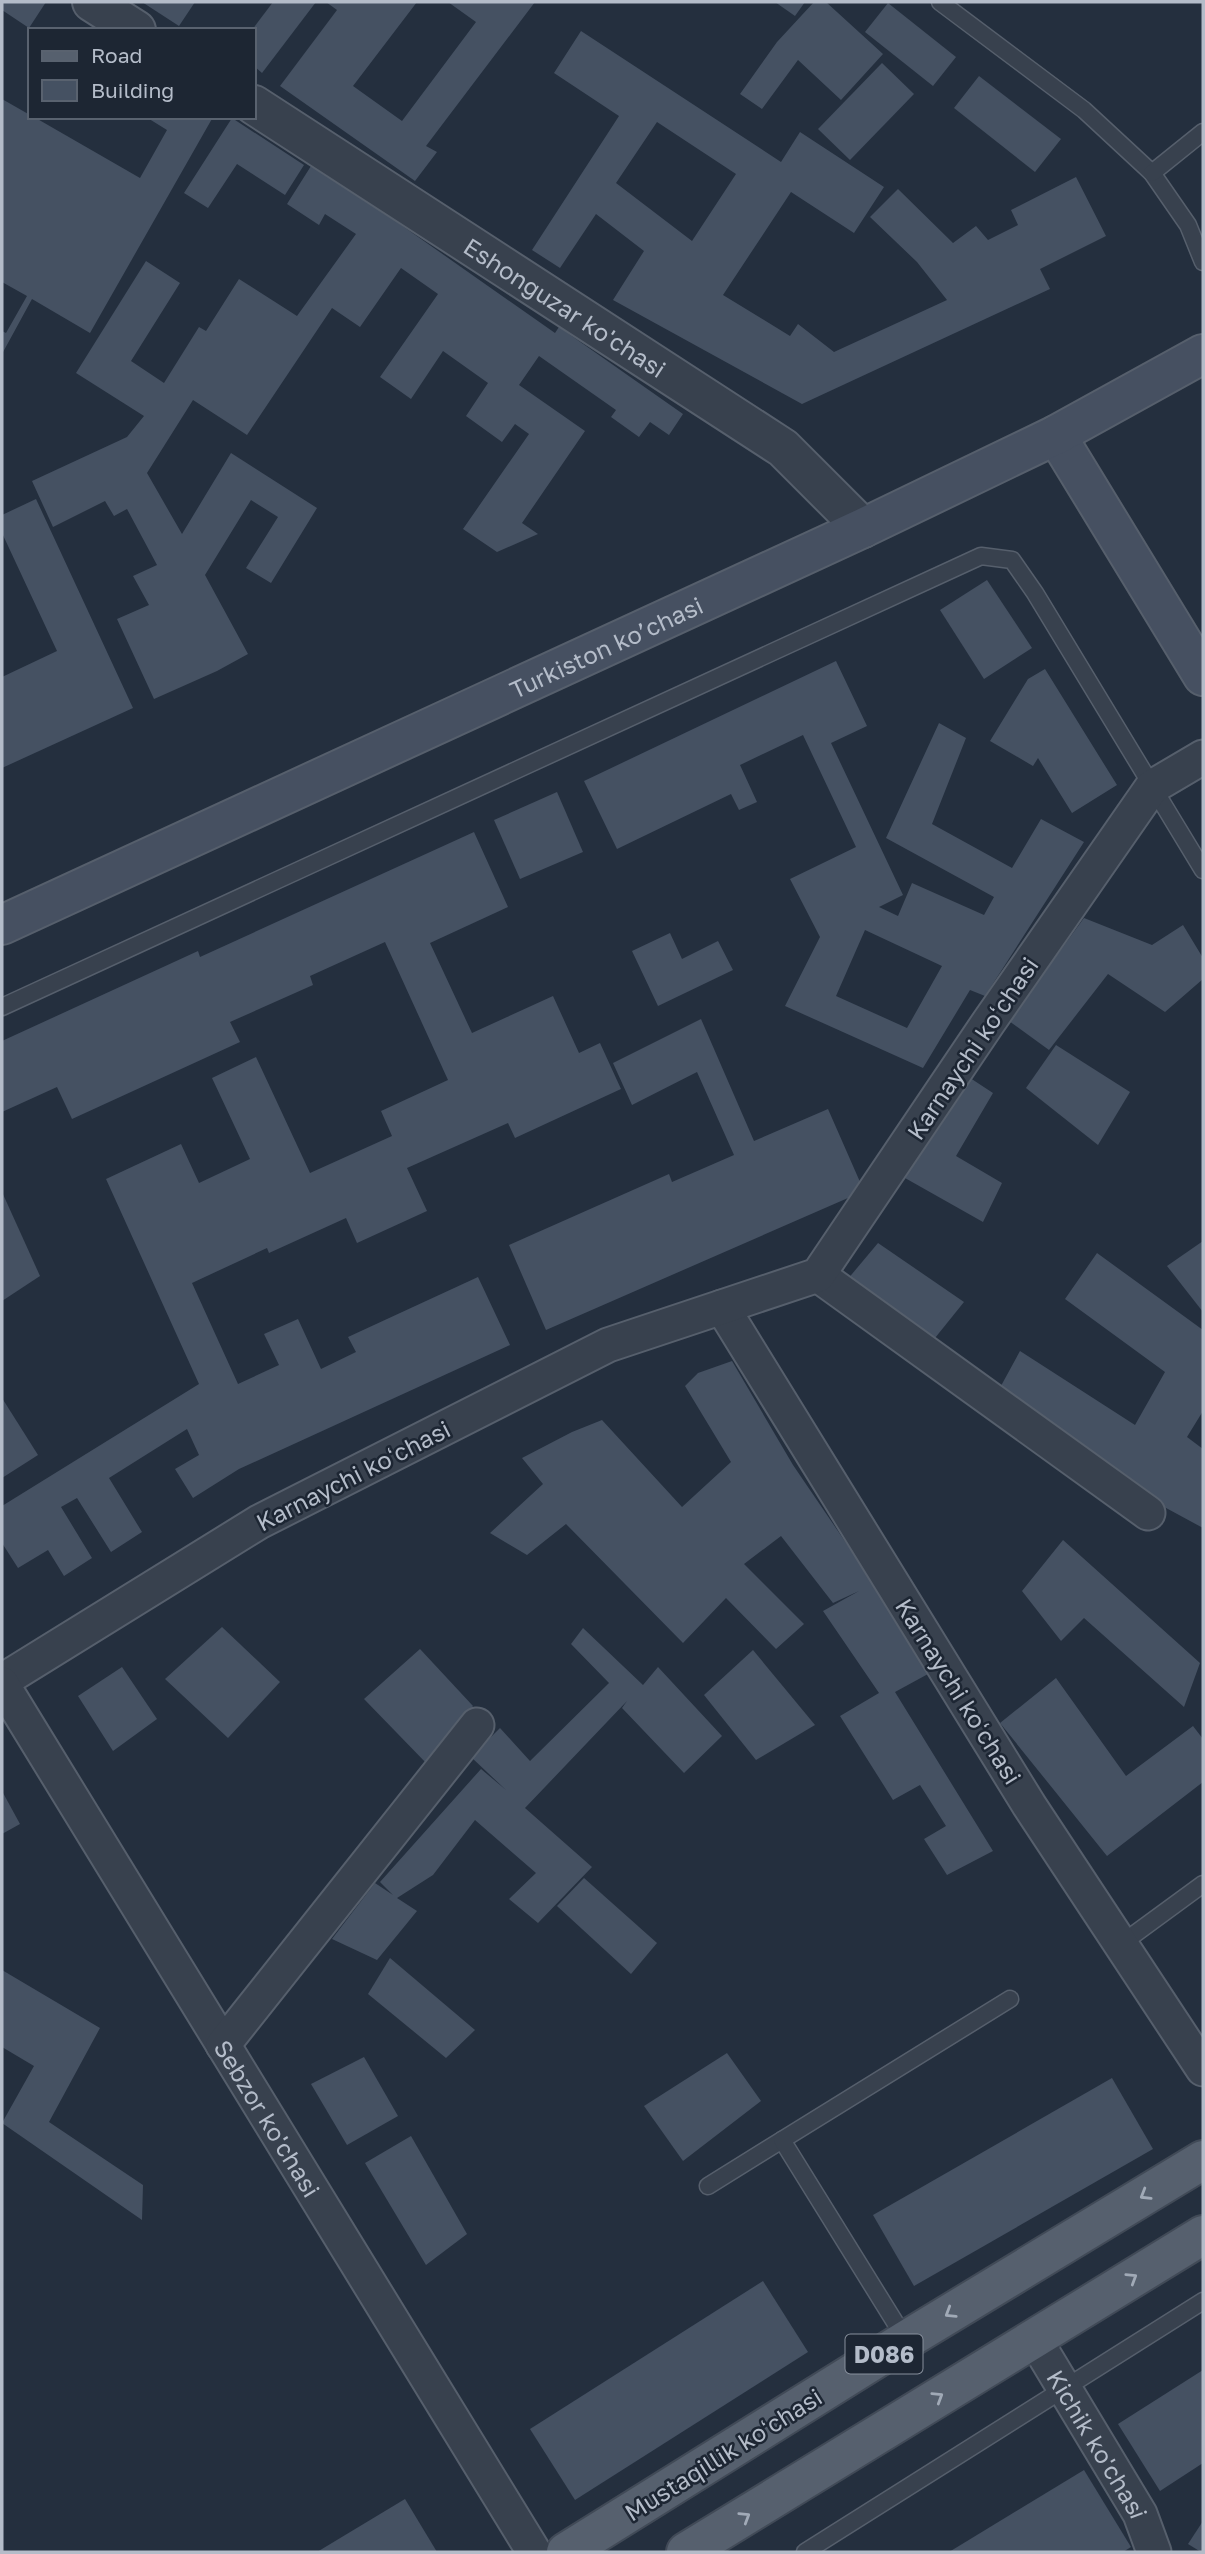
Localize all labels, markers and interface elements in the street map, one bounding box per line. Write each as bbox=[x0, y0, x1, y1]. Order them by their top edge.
legend bbox=[28, 28, 256, 119]
text: Road bbox=[91, 42, 142, 68]
text: Building bbox=[91, 77, 174, 103]
street label: Eshonguzar ko'chasi bbox=[459, 231, 672, 383]
street label: Turkiston ko’chasi bbox=[505, 590, 707, 704]
street label: Karnaychi koʻchasi bbox=[900, 951, 1044, 1145]
street label: Karnaychi koʻchasi bbox=[251, 1414, 455, 1536]
street label: Karnaychi koʻchasi bbox=[890, 1593, 1028, 1789]
street label: Sebzor ko'chasi bbox=[209, 2034, 327, 2202]
one-way arrow bbox=[1139, 2187, 1152, 2200]
one-way arrow bbox=[1125, 2274, 1138, 2287]
one-way arrow bbox=[945, 2305, 958, 2318]
road number: D086 bbox=[846, 2334, 922, 2374]
street label: Kichik ko'chasi bbox=[1042, 2364, 1155, 2522]
street label: Mustaqillik koʻchasi bbox=[619, 2382, 827, 2526]
one-way arrow bbox=[931, 2393, 944, 2406]
one-way arrow bbox=[737, 2512, 750, 2525]

